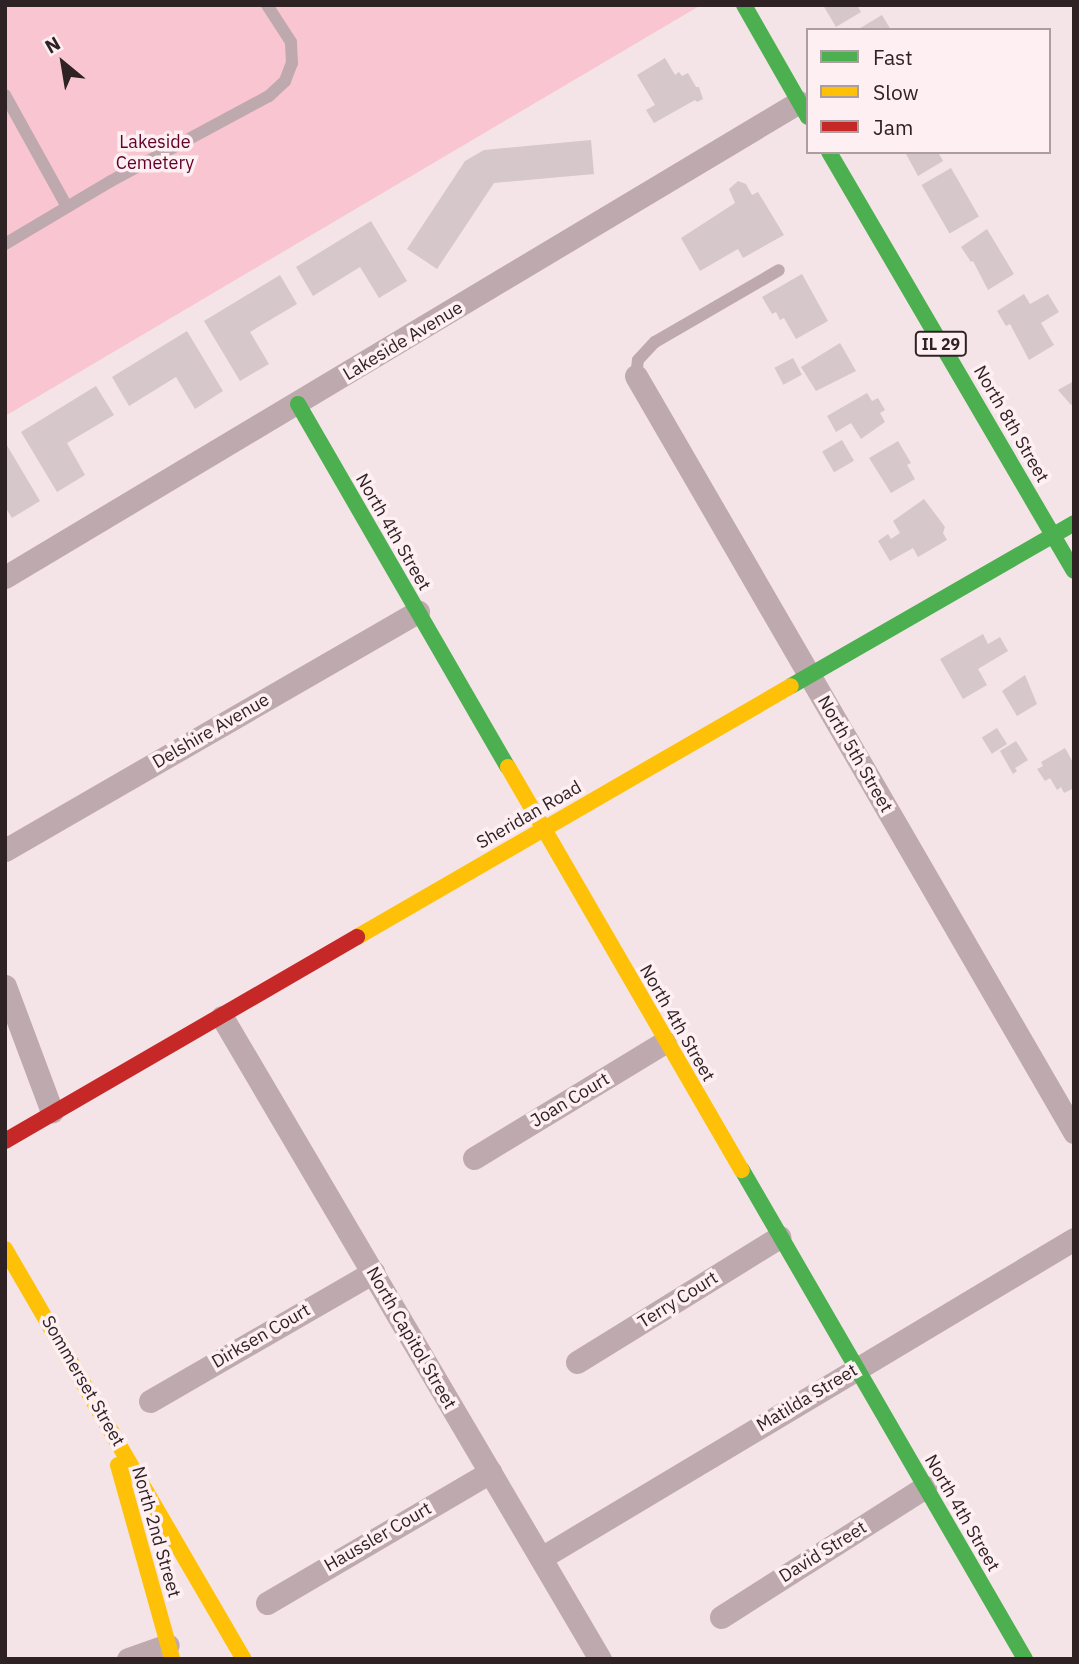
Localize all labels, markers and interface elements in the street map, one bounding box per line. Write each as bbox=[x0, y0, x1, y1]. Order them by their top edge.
north arrow bbox=[28, 28, 98, 98]
legend bbox=[806, 28, 1051, 154]
text: N bbox=[41, 31, 64, 59]
text: Fast bbox=[873, 43, 913, 71]
text: Slow bbox=[873, 78, 919, 106]
text: Jam bbox=[873, 113, 913, 141]
park label: Lakeside Cemetery bbox=[116, 132, 194, 174]
street label: Lakeside Avenue bbox=[339, 297, 467, 385]
road number: IL 29 bbox=[915, 332, 967, 356]
street label: North 8th Street bbox=[969, 362, 1053, 486]
street label: North 4th Street bbox=[351, 470, 435, 594]
street label: Delshire Avenue bbox=[149, 689, 273, 773]
street label: North 5th Street bbox=[813, 692, 897, 816]
street label: Sheridan Road bbox=[473, 776, 585, 854]
street label: North 4th Street bbox=[635, 961, 719, 1085]
street label: Joan Court bbox=[527, 1068, 613, 1132]
street label: North Capitol Street bbox=[361, 1263, 461, 1413]
street label: Terry Court bbox=[634, 1267, 722, 1333]
street label: Dirksen Court bbox=[208, 1299, 314, 1373]
street label: Sommerset Street bbox=[37, 1312, 129, 1450]
street label: Matilda Street bbox=[753, 1359, 861, 1437]
street label: North 4th Street bbox=[920, 1451, 1004, 1575]
street label: North 2nd Street bbox=[127, 1464, 185, 1600]
street label: Haussler Court bbox=[321, 1498, 435, 1576]
street label: David Street bbox=[775, 1517, 871, 1587]

